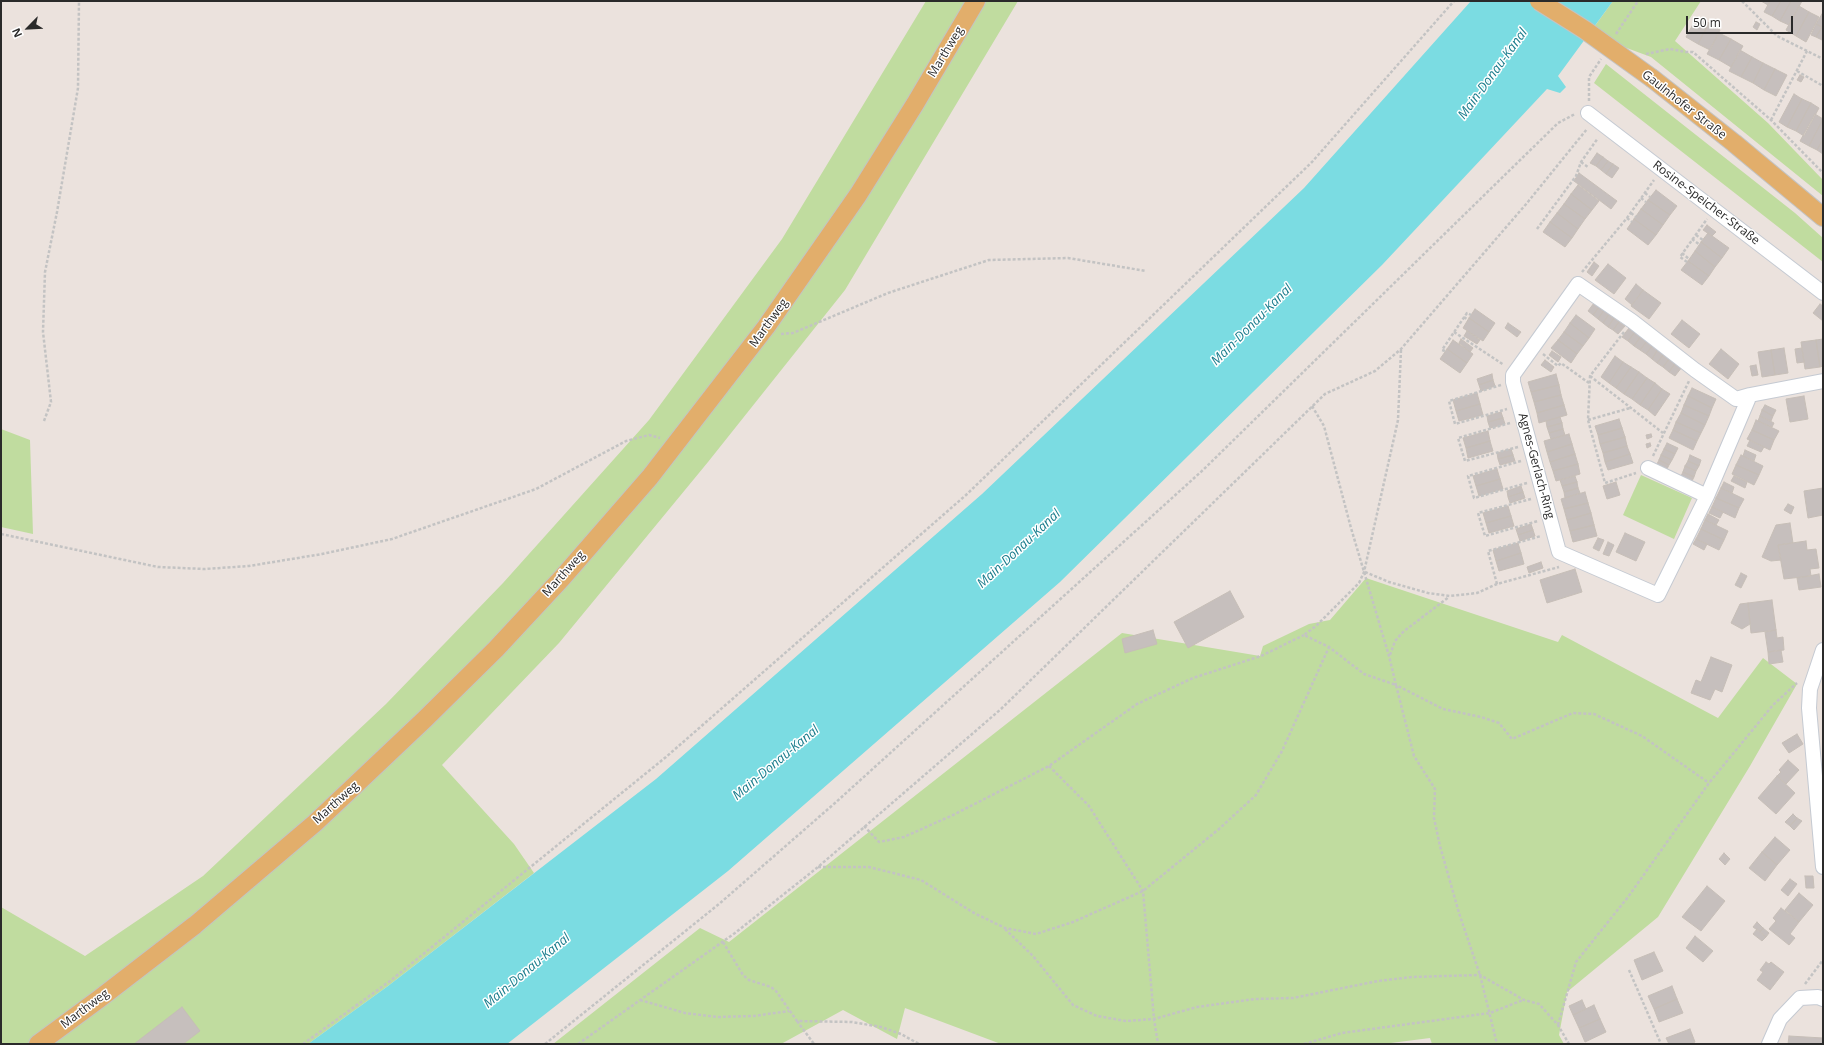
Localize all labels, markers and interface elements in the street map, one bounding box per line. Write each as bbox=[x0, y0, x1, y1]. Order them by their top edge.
north arrow bbox=[8, 8, 48, 48]
scale bar bbox=[1688, 8, 1795, 34]
text: 50 m bbox=[1693, 14, 1721, 31]
street label: Marthweg bbox=[925, 24, 967, 80]
text: N bbox=[8, 26, 25, 40]
water label: Main-Donau-Kanal bbox=[1455, 26, 1531, 122]
street label: Gaulnhofer Straße bbox=[1639, 68, 1729, 142]
street label: Rosine-Speicher-Straße bbox=[1650, 158, 1762, 248]
water label: Main-Donau-Kanal bbox=[1208, 281, 1296, 369]
street label: Marthweg bbox=[747, 296, 791, 350]
street label: Agnes-Gerlach-Ring bbox=[1515, 411, 1557, 521]
water label: Main-Donau-Kanal bbox=[974, 506, 1064, 592]
street label: Marthweg bbox=[540, 548, 588, 600]
water label: Main-Donau-Kanal bbox=[730, 722, 822, 804]
street label: Marthweg bbox=[310, 779, 362, 827]
water label: Main-Donau-Kanal bbox=[481, 930, 573, 1012]
street label: Marthweg bbox=[58, 986, 112, 1032]

